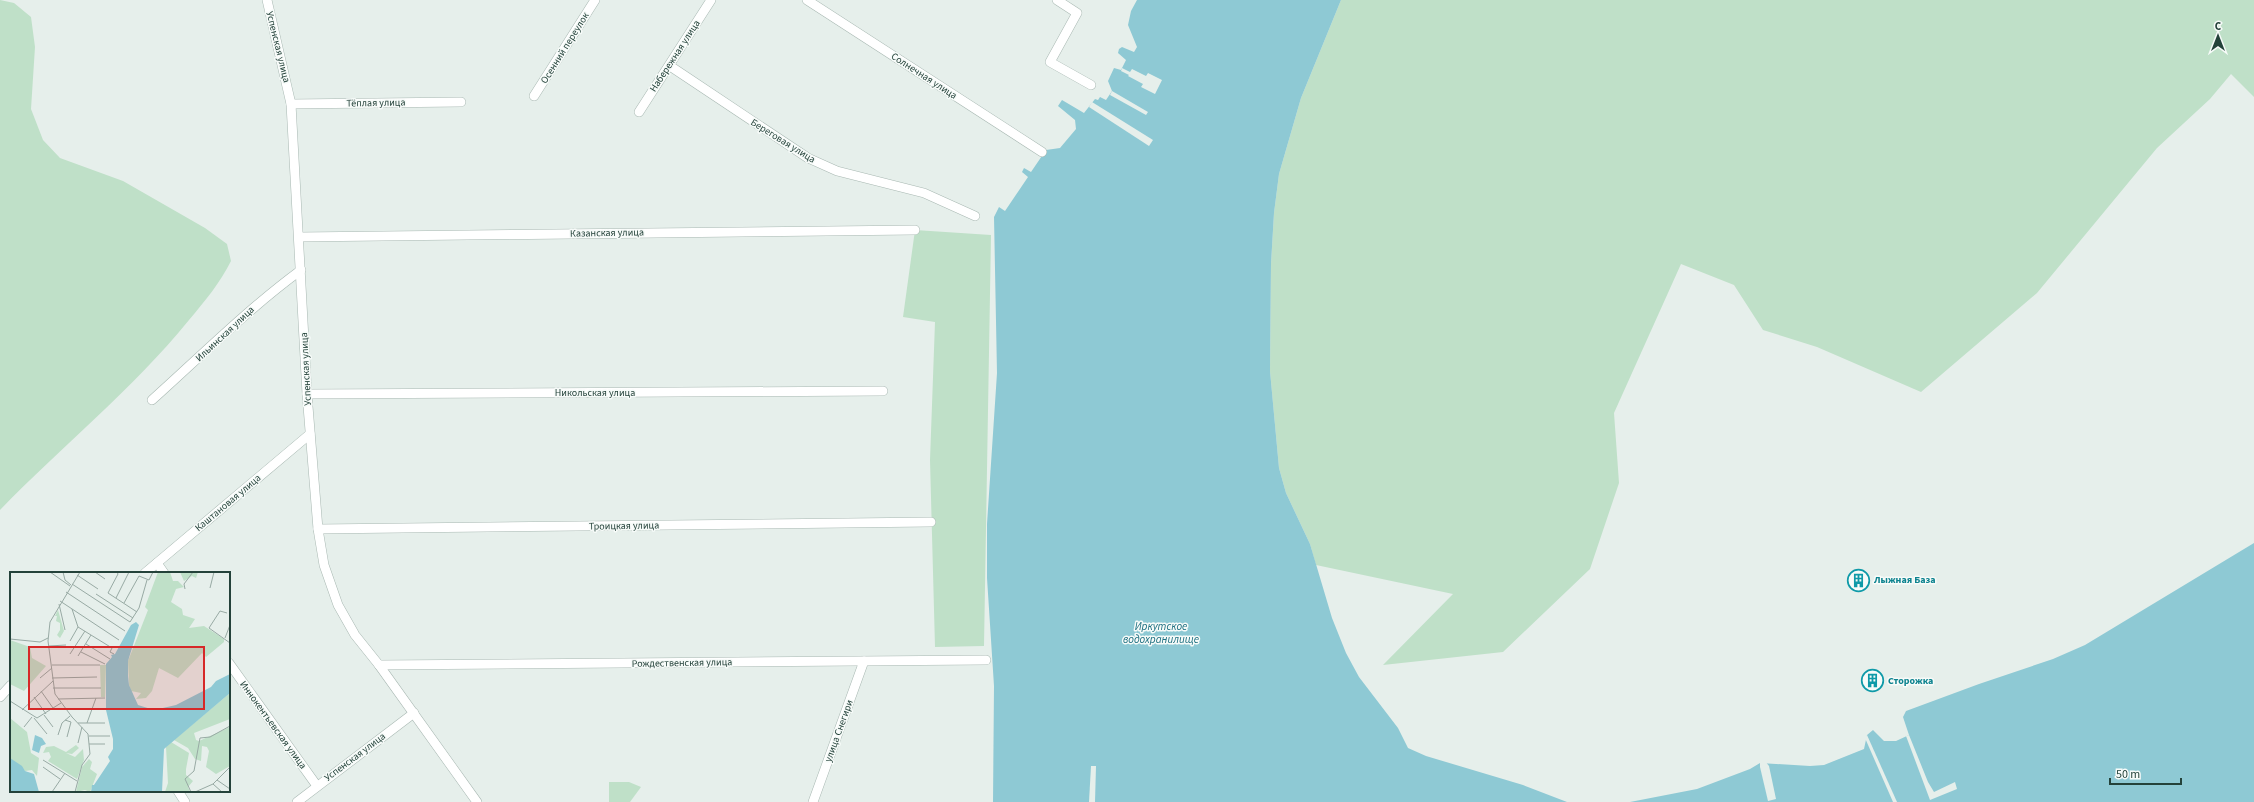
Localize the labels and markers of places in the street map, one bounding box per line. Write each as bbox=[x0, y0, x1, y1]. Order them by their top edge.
building icon: Лыжная База bbox=[1846, 567, 1872, 593]
place label: Лыжная База bbox=[1873, 573, 1935, 587]
building icon: Сторожка bbox=[1859, 668, 1885, 694]
place label: Сторожка bbox=[1888, 674, 1933, 688]

